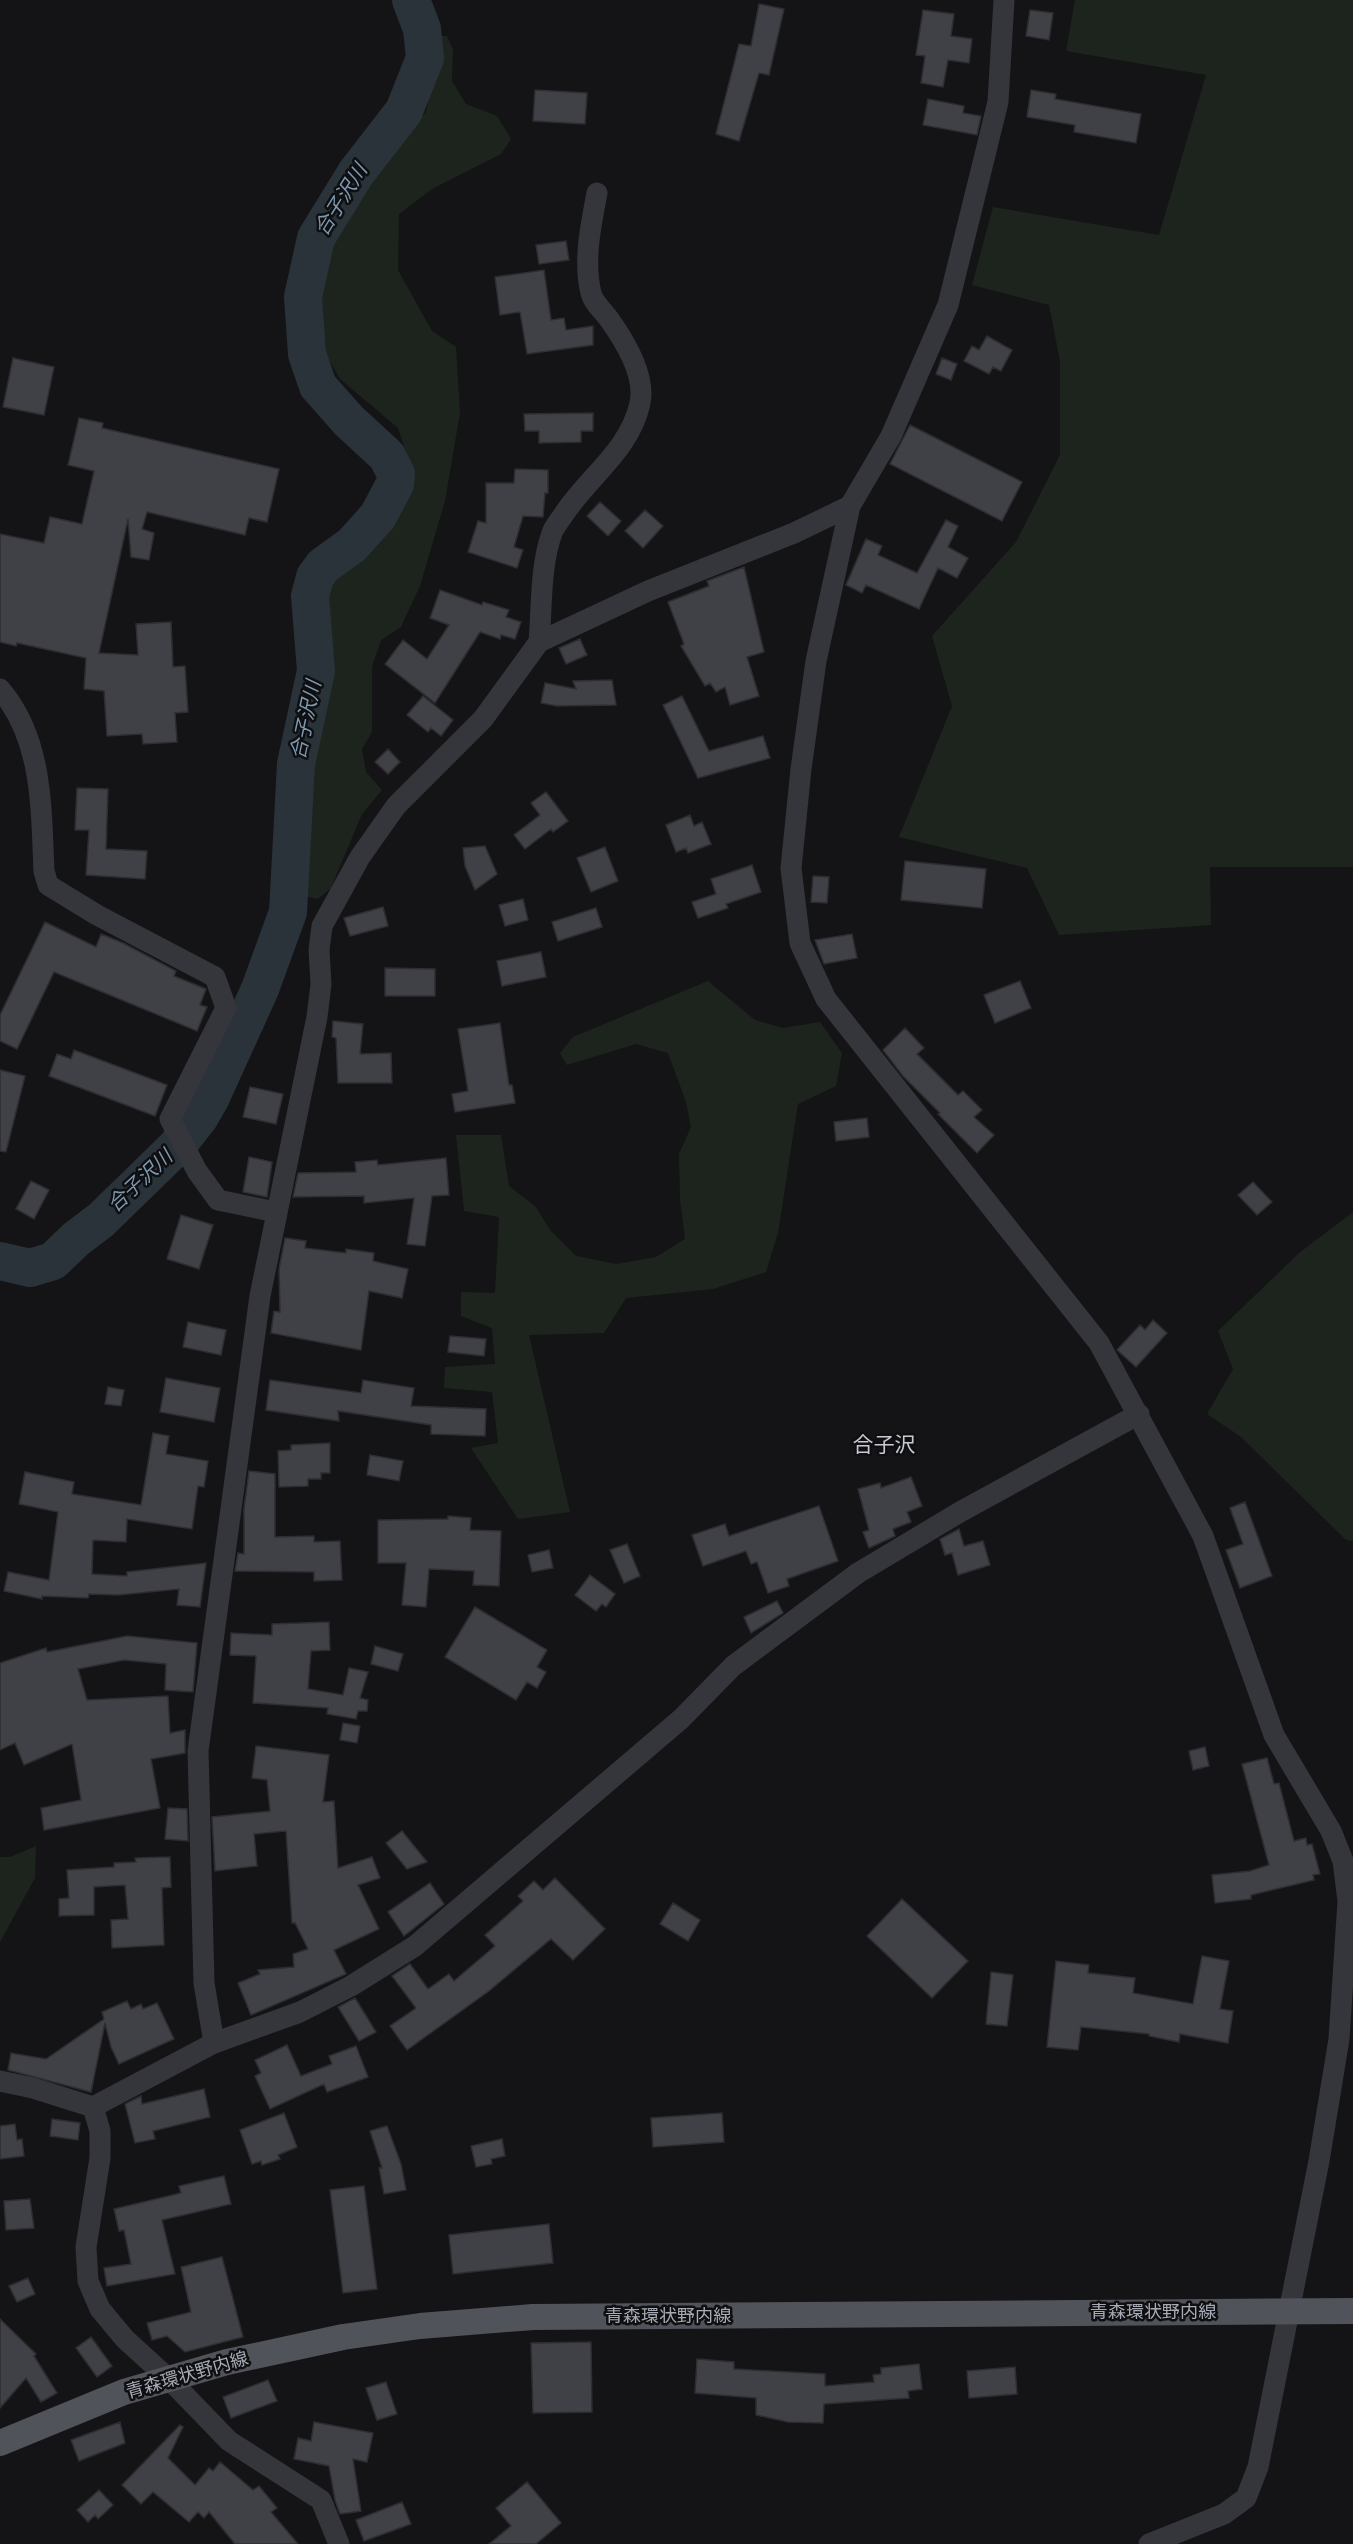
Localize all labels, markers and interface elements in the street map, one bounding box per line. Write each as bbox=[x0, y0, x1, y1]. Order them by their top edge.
water label: 合子沢川 bbox=[309, 158, 374, 241]
water label: 合子沢川 bbox=[285, 676, 327, 762]
water label: 合子沢川 bbox=[102, 1143, 179, 1217]
district label: 合子沢 bbox=[853, 1432, 916, 1458]
street label: 青森環状野内線 bbox=[1090, 2301, 1216, 2323]
street label: 青森環状野内線 bbox=[605, 2305, 731, 2327]
street label: 青森環状野内線 bbox=[123, 2347, 251, 2403]

